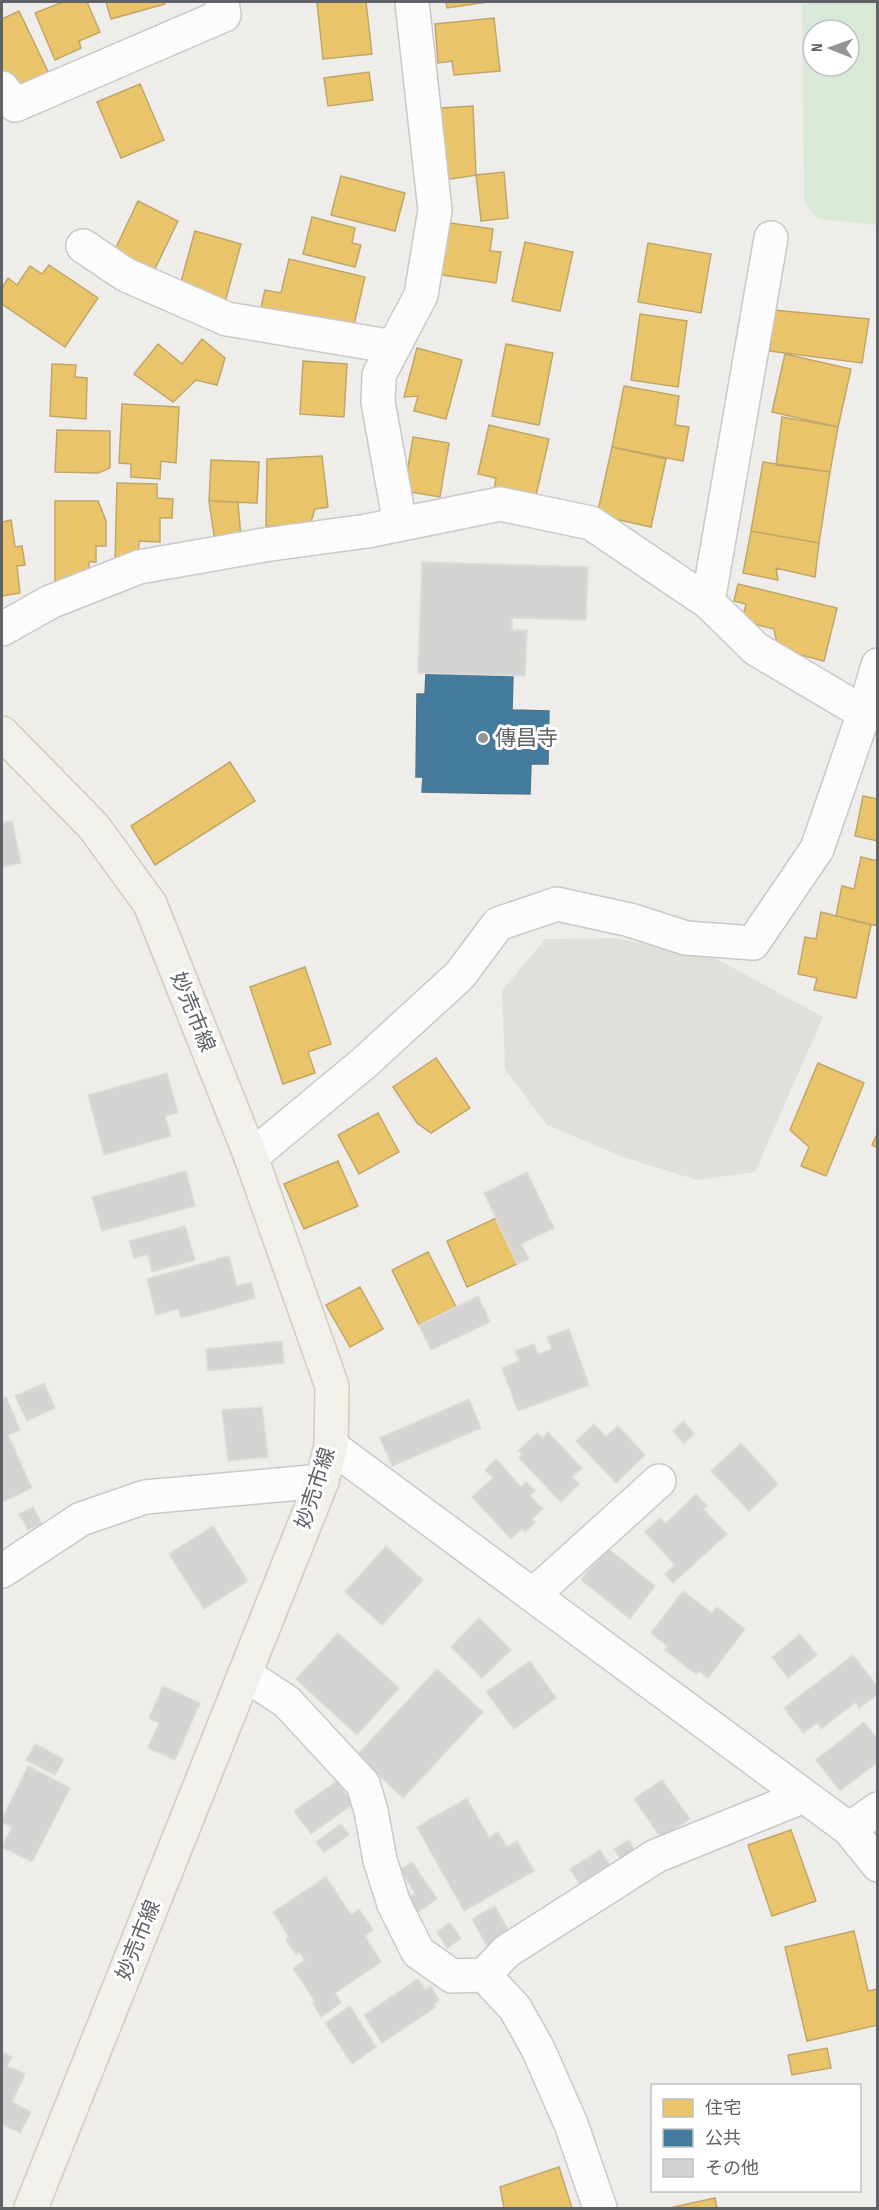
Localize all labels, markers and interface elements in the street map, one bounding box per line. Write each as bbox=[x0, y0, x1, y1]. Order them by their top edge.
north arrow bbox=[801, 18, 861, 78]
text: N bbox=[808, 43, 827, 52]
place label: 傳昌寺 bbox=[495, 726, 558, 751]
marker: 傳昌寺 bbox=[476, 731, 490, 745]
street label: 妙売市線 bbox=[165, 969, 220, 1056]
street label: 妙売市線 bbox=[291, 1444, 340, 1532]
street label: 妙売市線 bbox=[111, 1897, 166, 1984]
legend bbox=[651, 2084, 861, 2192]
text: 住宅 bbox=[705, 2098, 741, 2119]
text: 公共 bbox=[705, 2128, 741, 2149]
text: その他 bbox=[705, 2158, 759, 2179]

